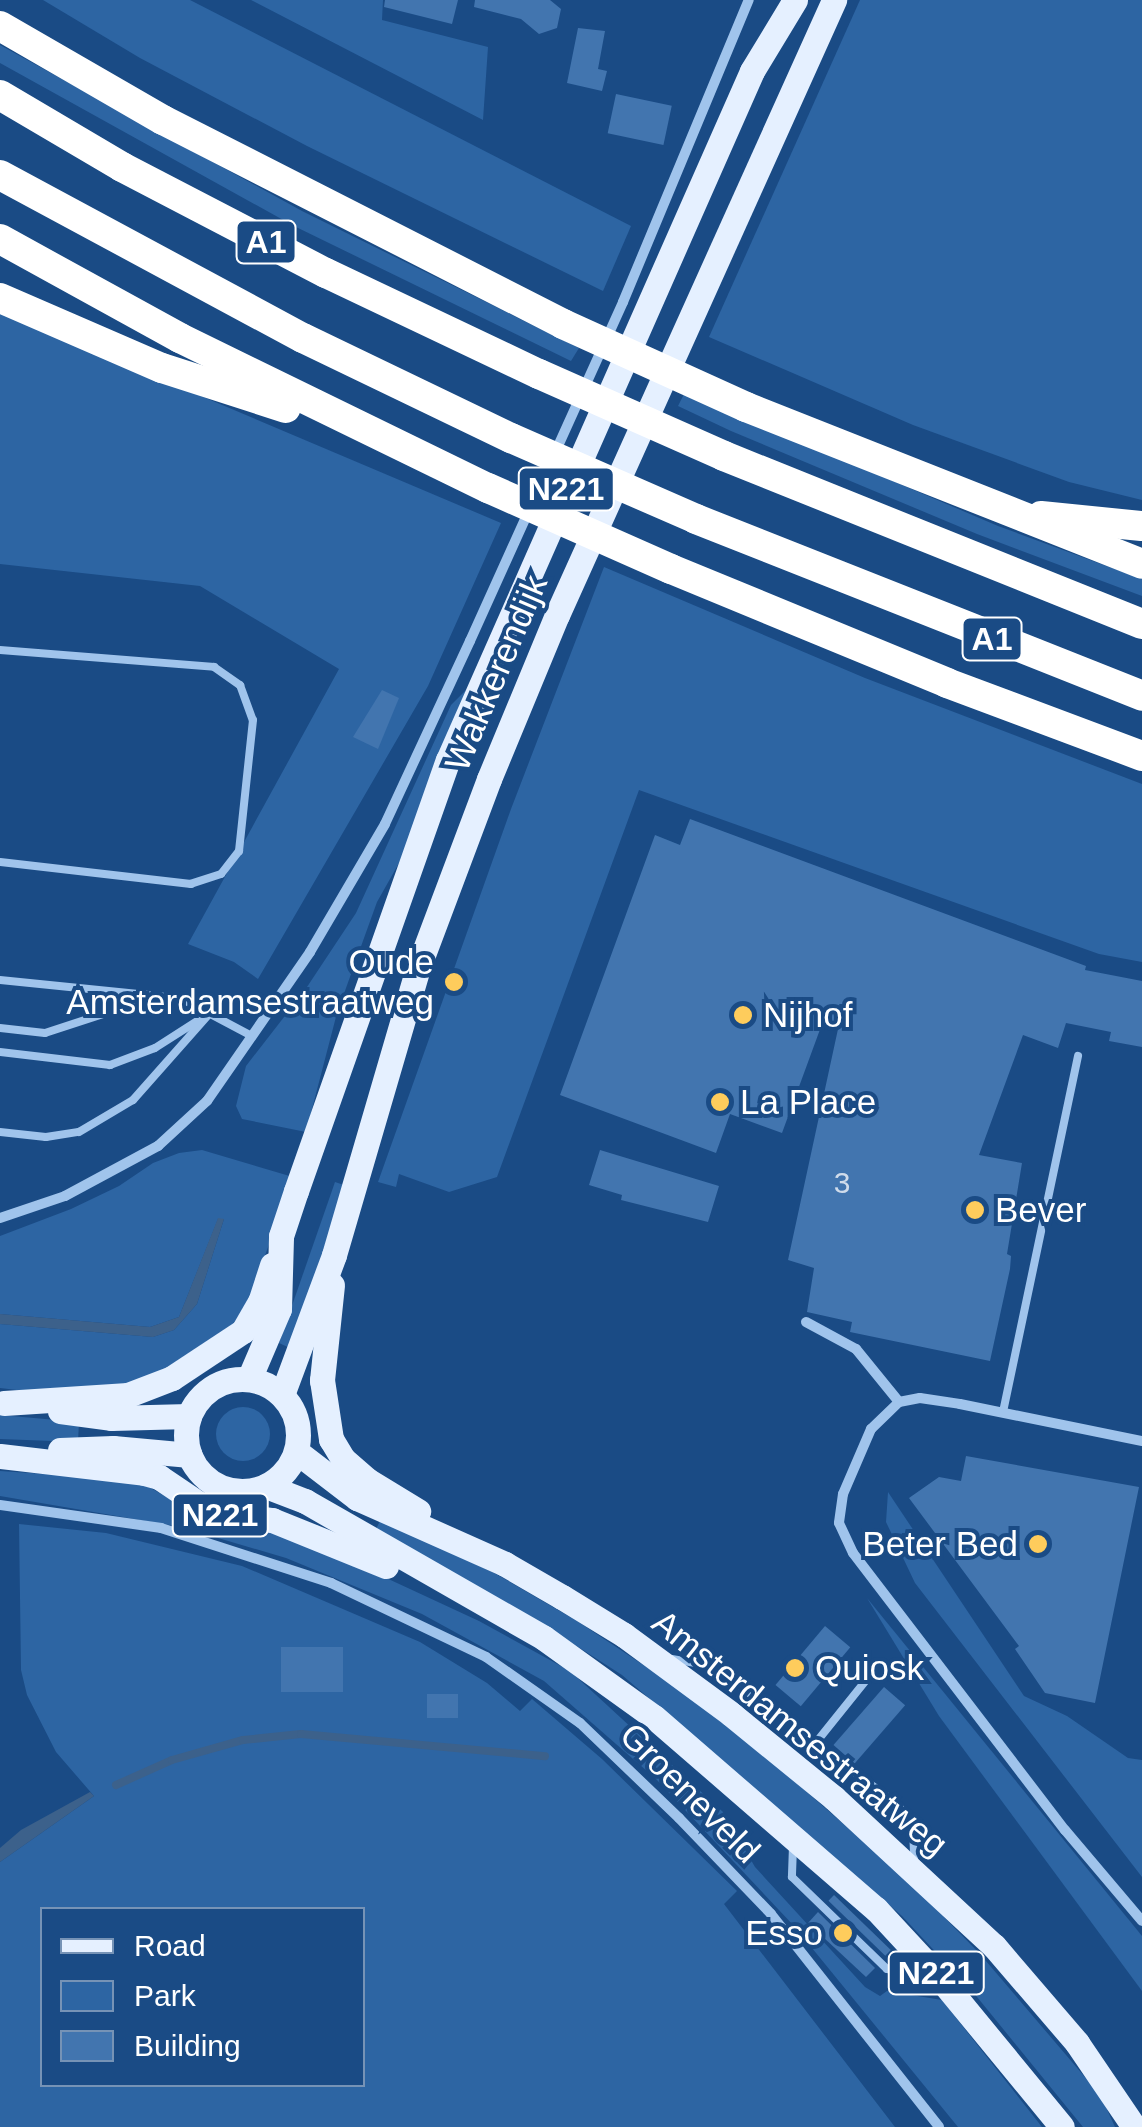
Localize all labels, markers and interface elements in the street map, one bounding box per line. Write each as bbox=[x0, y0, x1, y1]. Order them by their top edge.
road number: A1 bbox=[234, 215, 298, 269]
road number: N221 bbox=[516, 462, 616, 516]
street label: Wakkerendijk bbox=[436, 569, 556, 777]
road number: A1 bbox=[960, 612, 1024, 666]
place label: Oude Amsterdamsestraatweg bbox=[66, 941, 434, 1023]
marker: Oude Amsterdamsestraatweg bbox=[443, 971, 465, 993]
place label: Nijhof bbox=[763, 994, 852, 1036]
marker: Nijhof bbox=[732, 1004, 754, 1026]
place label: La Place bbox=[740, 1081, 876, 1123]
marker: La Place bbox=[709, 1091, 731, 1113]
house number: 3 bbox=[834, 1165, 850, 1201]
place label: Bever bbox=[995, 1189, 1086, 1231]
marker: Bever bbox=[964, 1199, 986, 1221]
road number: N221 bbox=[170, 1488, 270, 1542]
place label: Beter Bed bbox=[862, 1523, 1018, 1565]
marker: Beter Bed bbox=[1027, 1533, 1049, 1555]
street label: Amsterdamsestraatweg bbox=[644, 1601, 956, 1865]
place label: Quiosk bbox=[815, 1647, 924, 1689]
marker: Quiosk bbox=[784, 1657, 806, 1679]
street label: Groeneveld bbox=[611, 1714, 769, 1872]
legend bbox=[40, 1907, 365, 2087]
place label: Esso bbox=[745, 1912, 823, 1954]
marker: Esso bbox=[832, 1922, 854, 1944]
text: Road bbox=[134, 1929, 206, 1962]
road number: N221 bbox=[886, 1946, 986, 2000]
text: Park bbox=[134, 1979, 196, 2012]
text: Building bbox=[134, 2029, 241, 2062]

